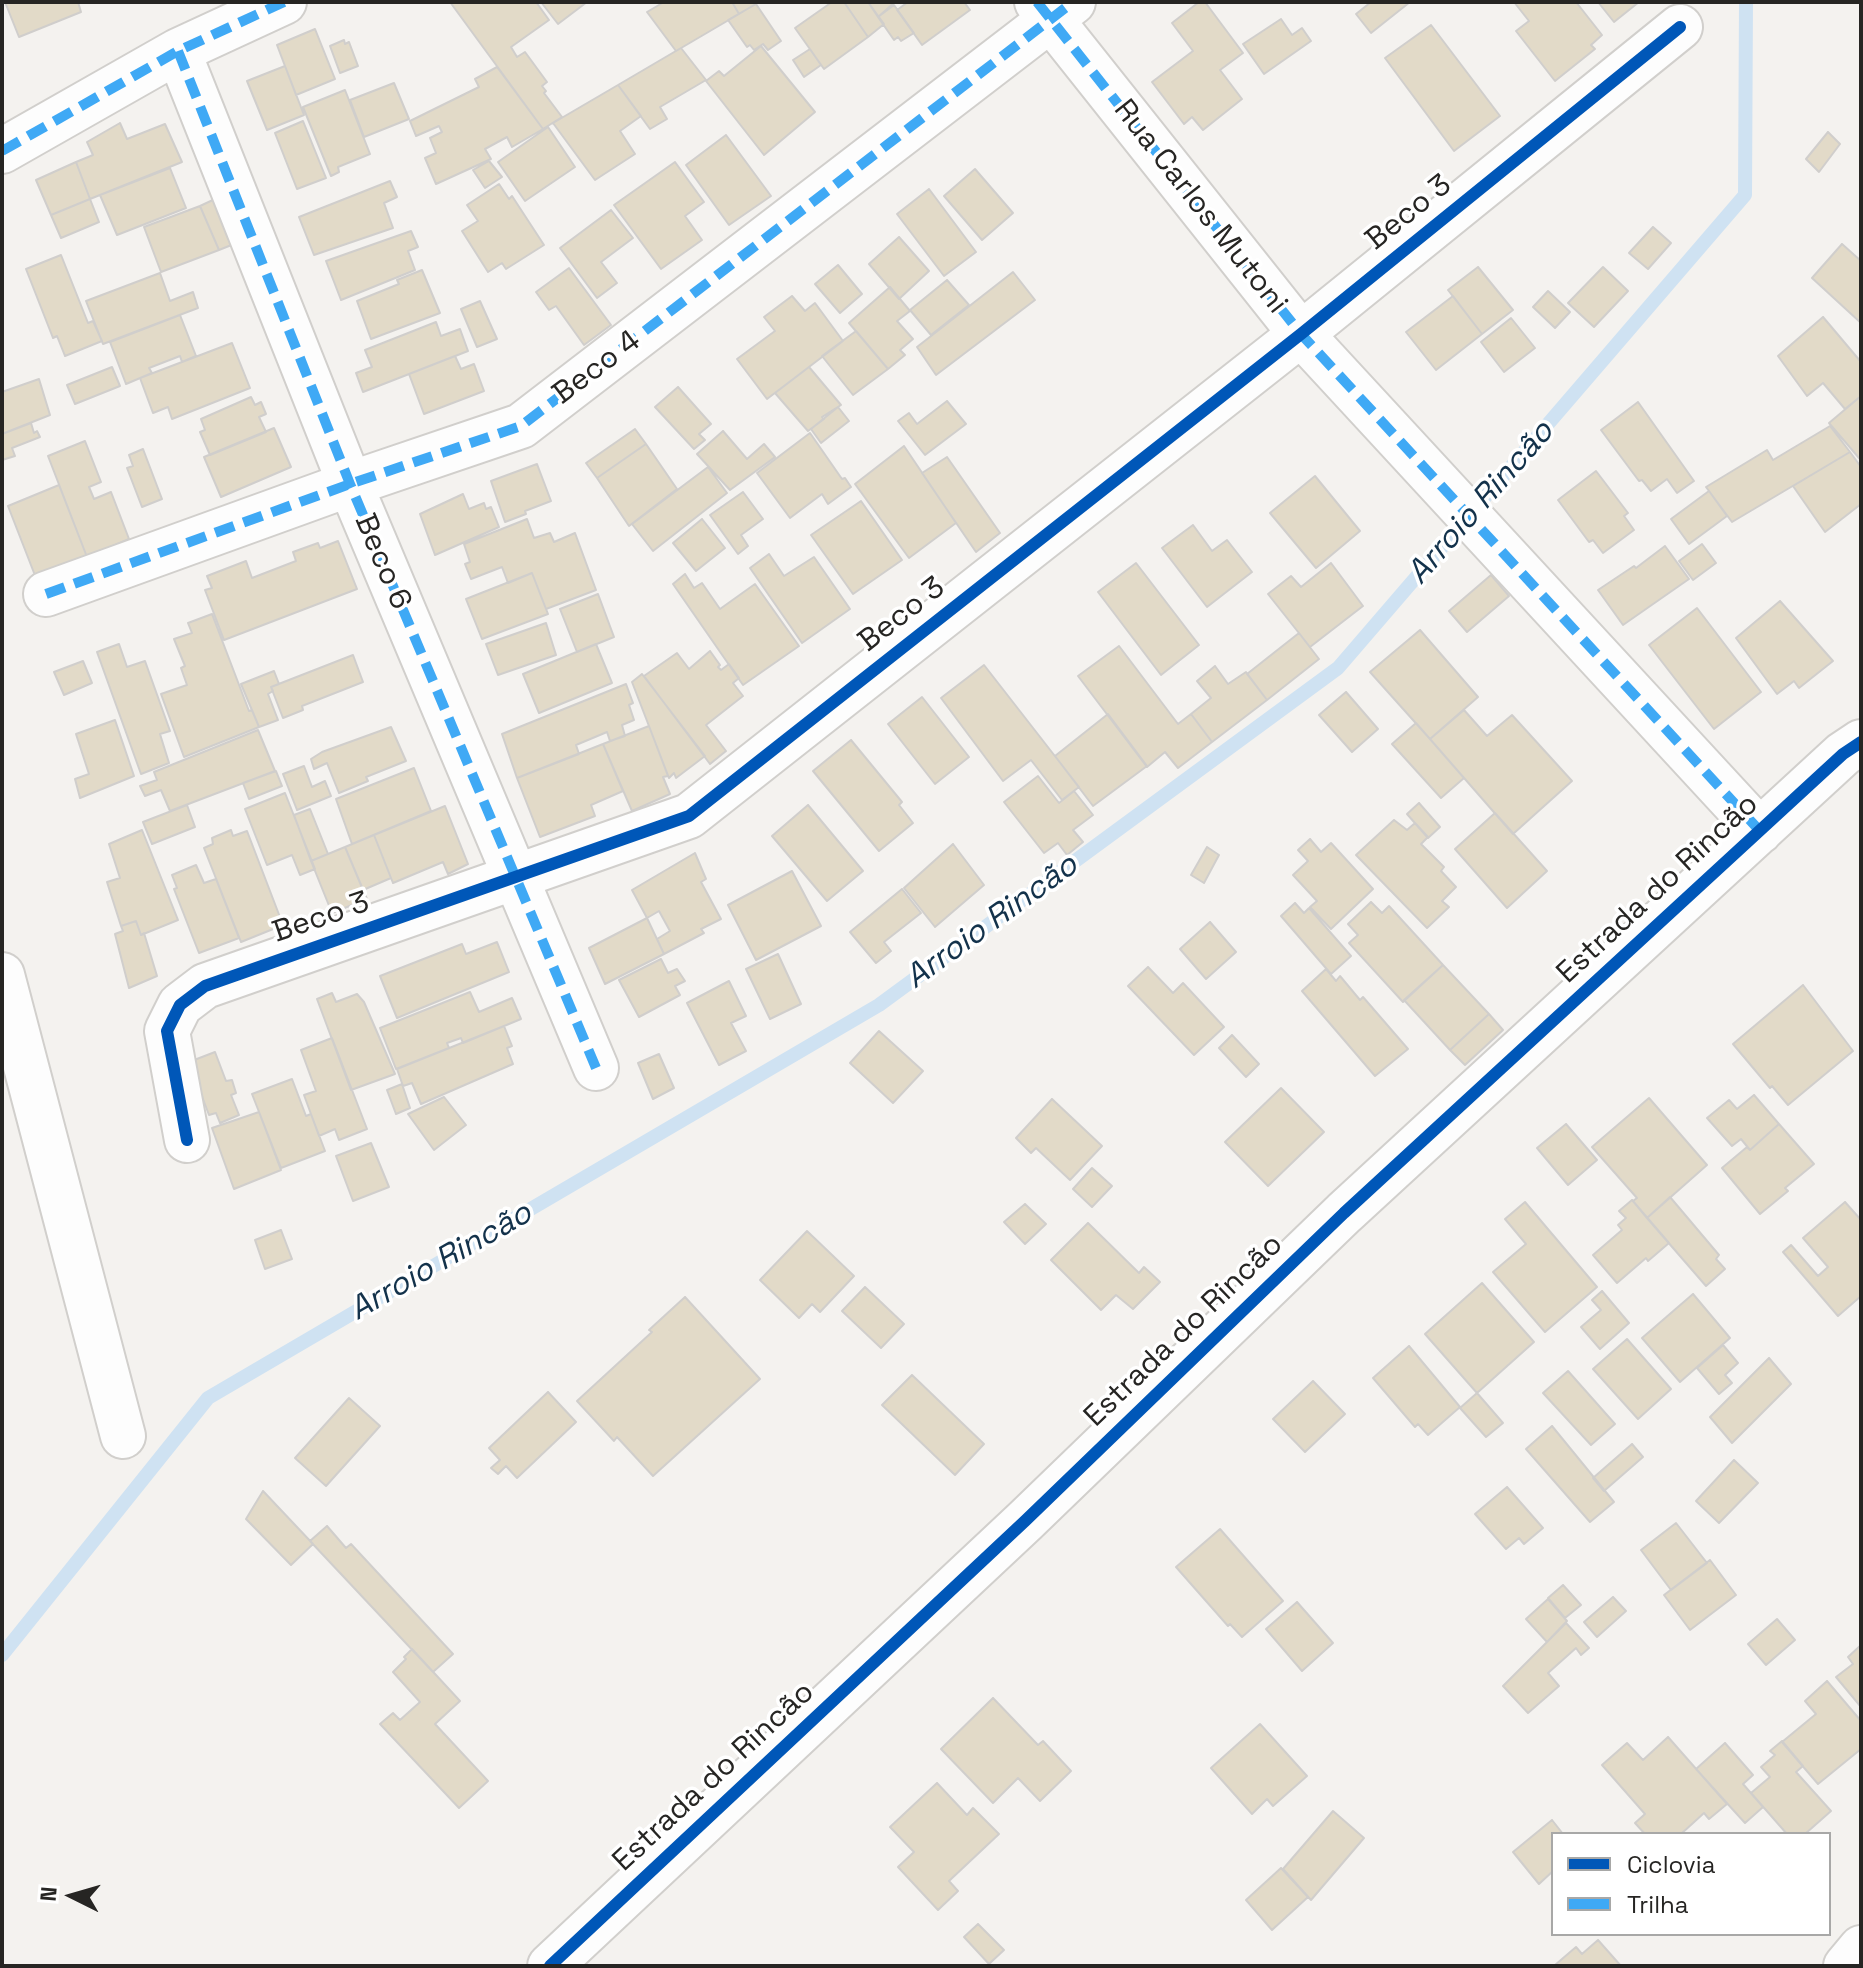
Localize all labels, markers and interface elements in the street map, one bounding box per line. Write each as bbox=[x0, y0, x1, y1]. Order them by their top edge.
street label: Rua Carlos Mutoni bbox=[1105, 93, 1295, 321]
street label: Beco 3 bbox=[1359, 168, 1459, 258]
street label: Beco 4 bbox=[546, 323, 648, 413]
water label: Arroio Rincão bbox=[1400, 413, 1562, 593]
street label: Beco 6 bbox=[346, 509, 418, 615]
street label: Beco 3 bbox=[852, 570, 952, 660]
street label: Estrada do Rincão bbox=[1550, 787, 1766, 991]
water label: Arroio Rincão bbox=[898, 847, 1086, 997]
street label: Beco 3 bbox=[268, 885, 374, 951]
water label: Arroio Rincão bbox=[343, 1194, 539, 1330]
street label: Estrada do Rincão bbox=[1077, 1227, 1291, 1435]
street label: Estrada do Rincão bbox=[606, 1675, 822, 1879]
legend bbox=[1551, 1832, 1831, 1936]
text: Ciclovia bbox=[1627, 1849, 1715, 1880]
north arrow bbox=[32, 1856, 112, 1936]
text: N bbox=[34, 1885, 63, 1902]
text: Trilha bbox=[1627, 1889, 1689, 1920]

